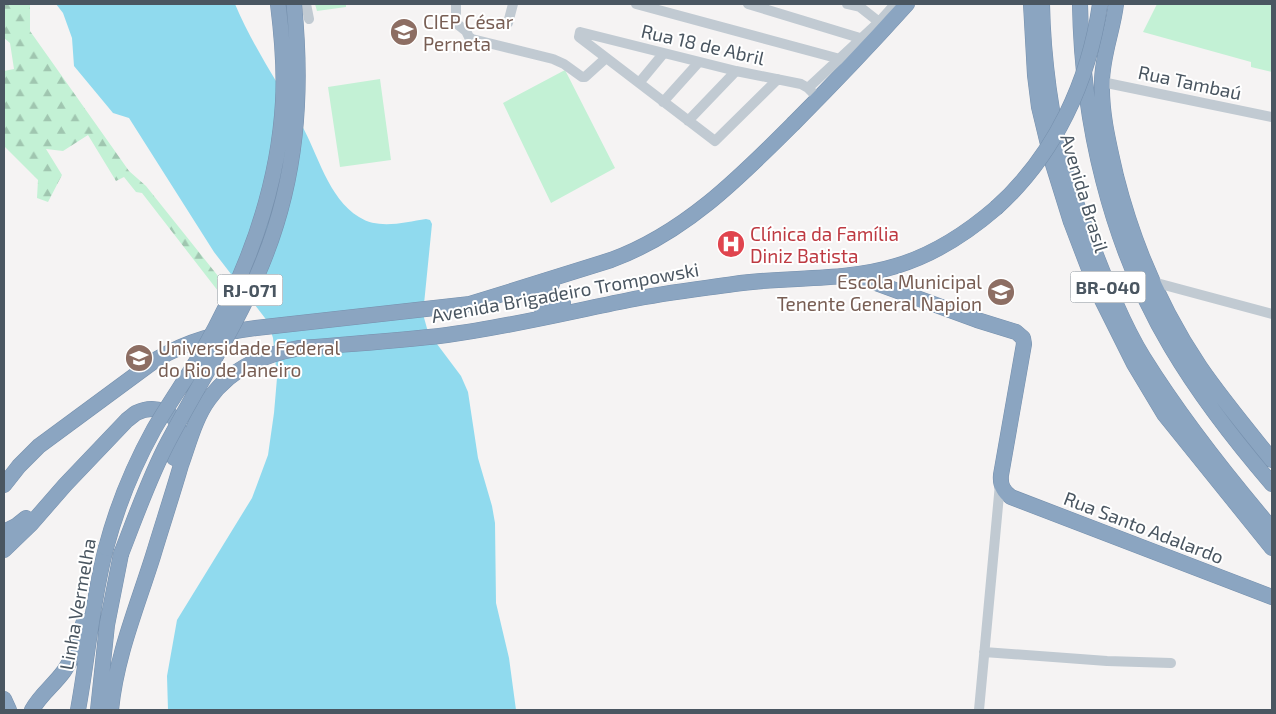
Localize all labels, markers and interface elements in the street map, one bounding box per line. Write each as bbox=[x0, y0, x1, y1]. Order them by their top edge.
place label: CIEP César Perneta bbox=[423, 10, 514, 55]
school or university icon: CIEP César Perneta bbox=[389, 17, 419, 47]
street label: Rua 18 de Abril bbox=[639, 19, 767, 69]
street label: Rua Tambaú bbox=[1136, 60, 1244, 104]
street label: Avenida Brasil bbox=[1056, 131, 1114, 255]
place label: Clínica da Família Diniz Batista bbox=[750, 222, 899, 267]
hospital icon: Clínica da Família Diniz Batista bbox=[716, 229, 746, 259]
street label: Avenida Brigadeiro Trompowski bbox=[429, 257, 701, 327]
place label: Escola Municipal Tenente General Napion bbox=[777, 270, 982, 315]
road number: BR-040 bbox=[1070, 272, 1146, 302]
road number: RJ-071 bbox=[218, 274, 282, 306]
school or university icon: Escola Municipal Tenente General Napion bbox=[986, 277, 1016, 307]
place label: Universidade Federal do Rio de Janeiro bbox=[158, 336, 340, 381]
school or university icon: Universidade Federal do Rio de Janeiro bbox=[124, 343, 154, 373]
street label: Rua Santo Adalardo bbox=[1061, 486, 1227, 568]
street label: Linha Vermelha bbox=[54, 536, 100, 672]

